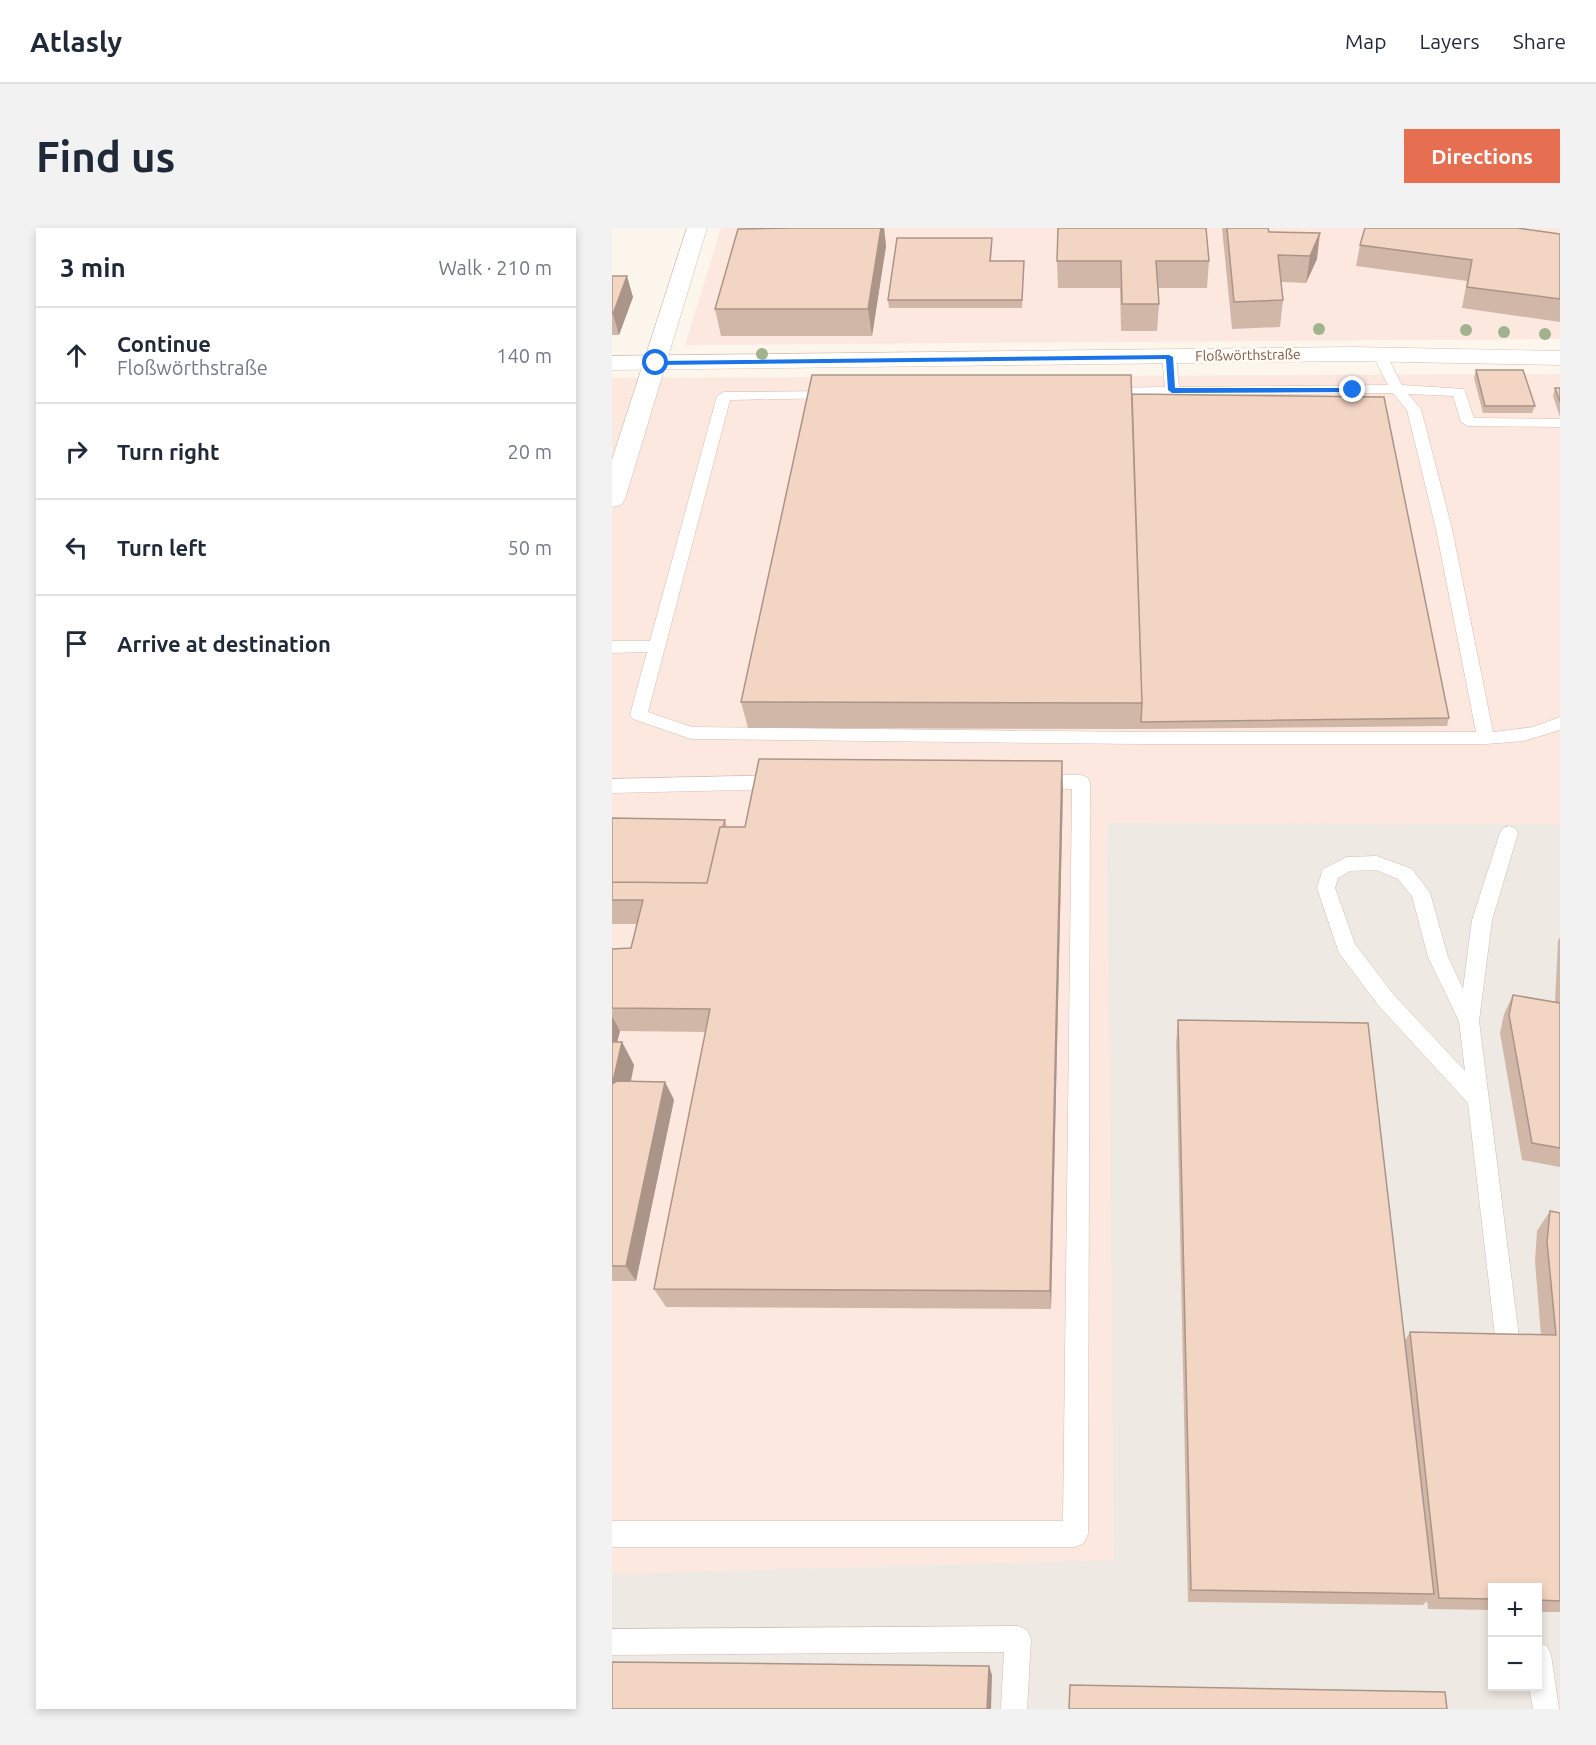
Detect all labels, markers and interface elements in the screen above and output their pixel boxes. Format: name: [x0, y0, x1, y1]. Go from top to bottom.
text: Atlasly: [30, 26, 122, 57]
text: Map: [1345, 29, 1386, 53]
text: Layers: [1419, 29, 1480, 53]
text: Share: [1513, 29, 1566, 53]
button: Directions: [1404, 129, 1560, 183]
text: Find us: [36, 133, 175, 180]
text: 3 min: [60, 253, 126, 282]
text: Walk · 210 m: [439, 256, 552, 279]
text: Continue: [117, 331, 211, 356]
icon: ahead: [60, 339, 93, 372]
text: 140 m: [496, 344, 552, 367]
street label: Floßwörthstraße: [1195, 346, 1301, 364]
route start: [642, 349, 668, 375]
text: Floßwörthstraße: [117, 356, 268, 379]
route end: [1339, 376, 1365, 402]
icon: right: [60, 435, 93, 468]
text: Turn right: [117, 439, 219, 464]
text: 20 m: [508, 440, 552, 463]
icon: left: [60, 531, 93, 564]
text: Turn left: [117, 535, 207, 560]
text: 50 m: [508, 536, 552, 559]
icon: arrive: [60, 627, 93, 660]
text: Arrive at destination: [117, 631, 331, 656]
map controls: [1488, 1583, 1542, 1691]
button: +: [1488, 1583, 1542, 1637]
button: −: [1488, 1637, 1542, 1691]

